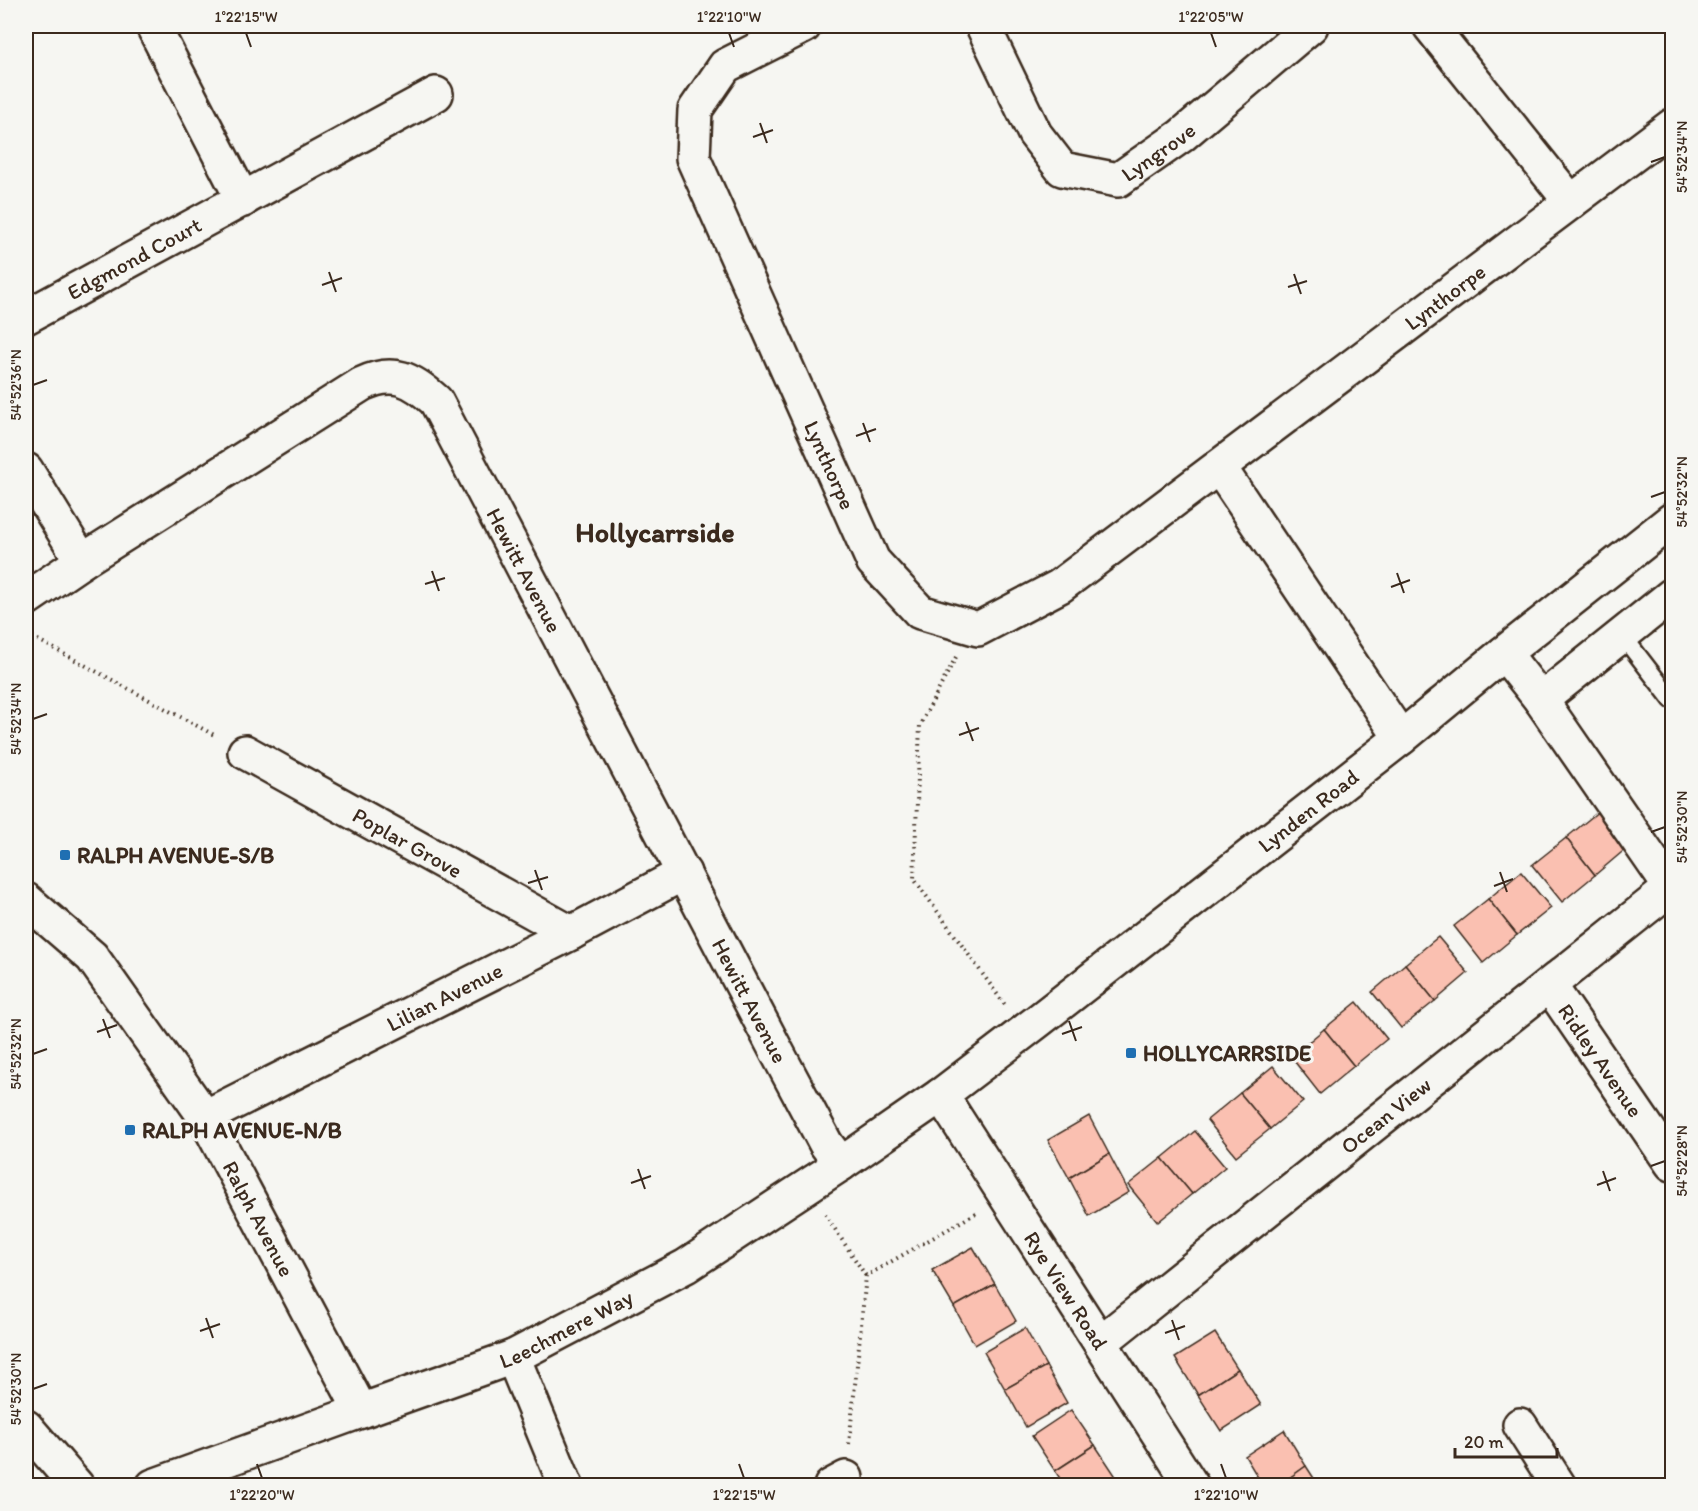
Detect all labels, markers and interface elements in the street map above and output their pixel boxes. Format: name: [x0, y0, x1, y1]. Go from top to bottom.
text: 1°22'15"W: [214, 8, 278, 26]
text: 1°22'10"W: [697, 8, 761, 26]
text: 1°22'05"W: [1178, 8, 1244, 26]
street label: Lyngrove: [1116, 116, 1201, 187]
text: 54°52'34"N: [1673, 121, 1691, 193]
street label: Edgmond Court: [62, 211, 206, 306]
street label: Lynthorpe: [1399, 258, 1491, 336]
text: 54°52'36"N: [7, 349, 25, 421]
street label: Lynthorpe: [798, 416, 862, 514]
text: 54°52'32"N: [1673, 456, 1691, 528]
street label: Hewitt Avenue: [481, 503, 568, 637]
district label: Hollycarrside: [575, 515, 735, 549]
text: 54°52'34"N: [7, 683, 25, 755]
street label: Lynden Road: [1252, 763, 1364, 858]
text: 54°52'30"N: [1673, 791, 1691, 863]
street label: Poplar Grove: [348, 801, 467, 884]
place label: RALPH AVENUE-S/B: [77, 842, 274, 869]
marker: RALPH AVENUE-S/B: [58, 848, 72, 862]
street label: Hewitt Avenue: [706, 934, 794, 1068]
street label: Lilian Avenue: [382, 956, 507, 1037]
street label: Ridley Avenue: [1552, 998, 1649, 1122]
text: 54°52'32"N: [7, 1018, 25, 1090]
place label: HOLLYCARRSIDE: [1143, 1040, 1311, 1067]
marker: HOLLYCARRSIDE: [1124, 1046, 1138, 1060]
street label: Ocean View: [1335, 1071, 1436, 1159]
place label: RALPH AVENUE-N/B: [142, 1117, 342, 1144]
marker: RALPH AVENUE-N/B: [123, 1123, 137, 1137]
text: 54°52'28"N: [1673, 1125, 1691, 1197]
street label: Ralph Avenue: [217, 1156, 301, 1281]
street label: Rye View Road: [1018, 1226, 1114, 1355]
street label: Leechmere Way: [496, 1283, 638, 1374]
text: 54°52'30"N: [7, 1353, 25, 1425]
scale bar: [1455, 1421, 1557, 1459]
text: 20 m: [1464, 1431, 1504, 1453]
text: 1°22'20"W: [229, 1486, 295, 1504]
text: 1°22'15"W: [712, 1486, 776, 1504]
text: 1°22'10"W: [1194, 1486, 1258, 1504]

